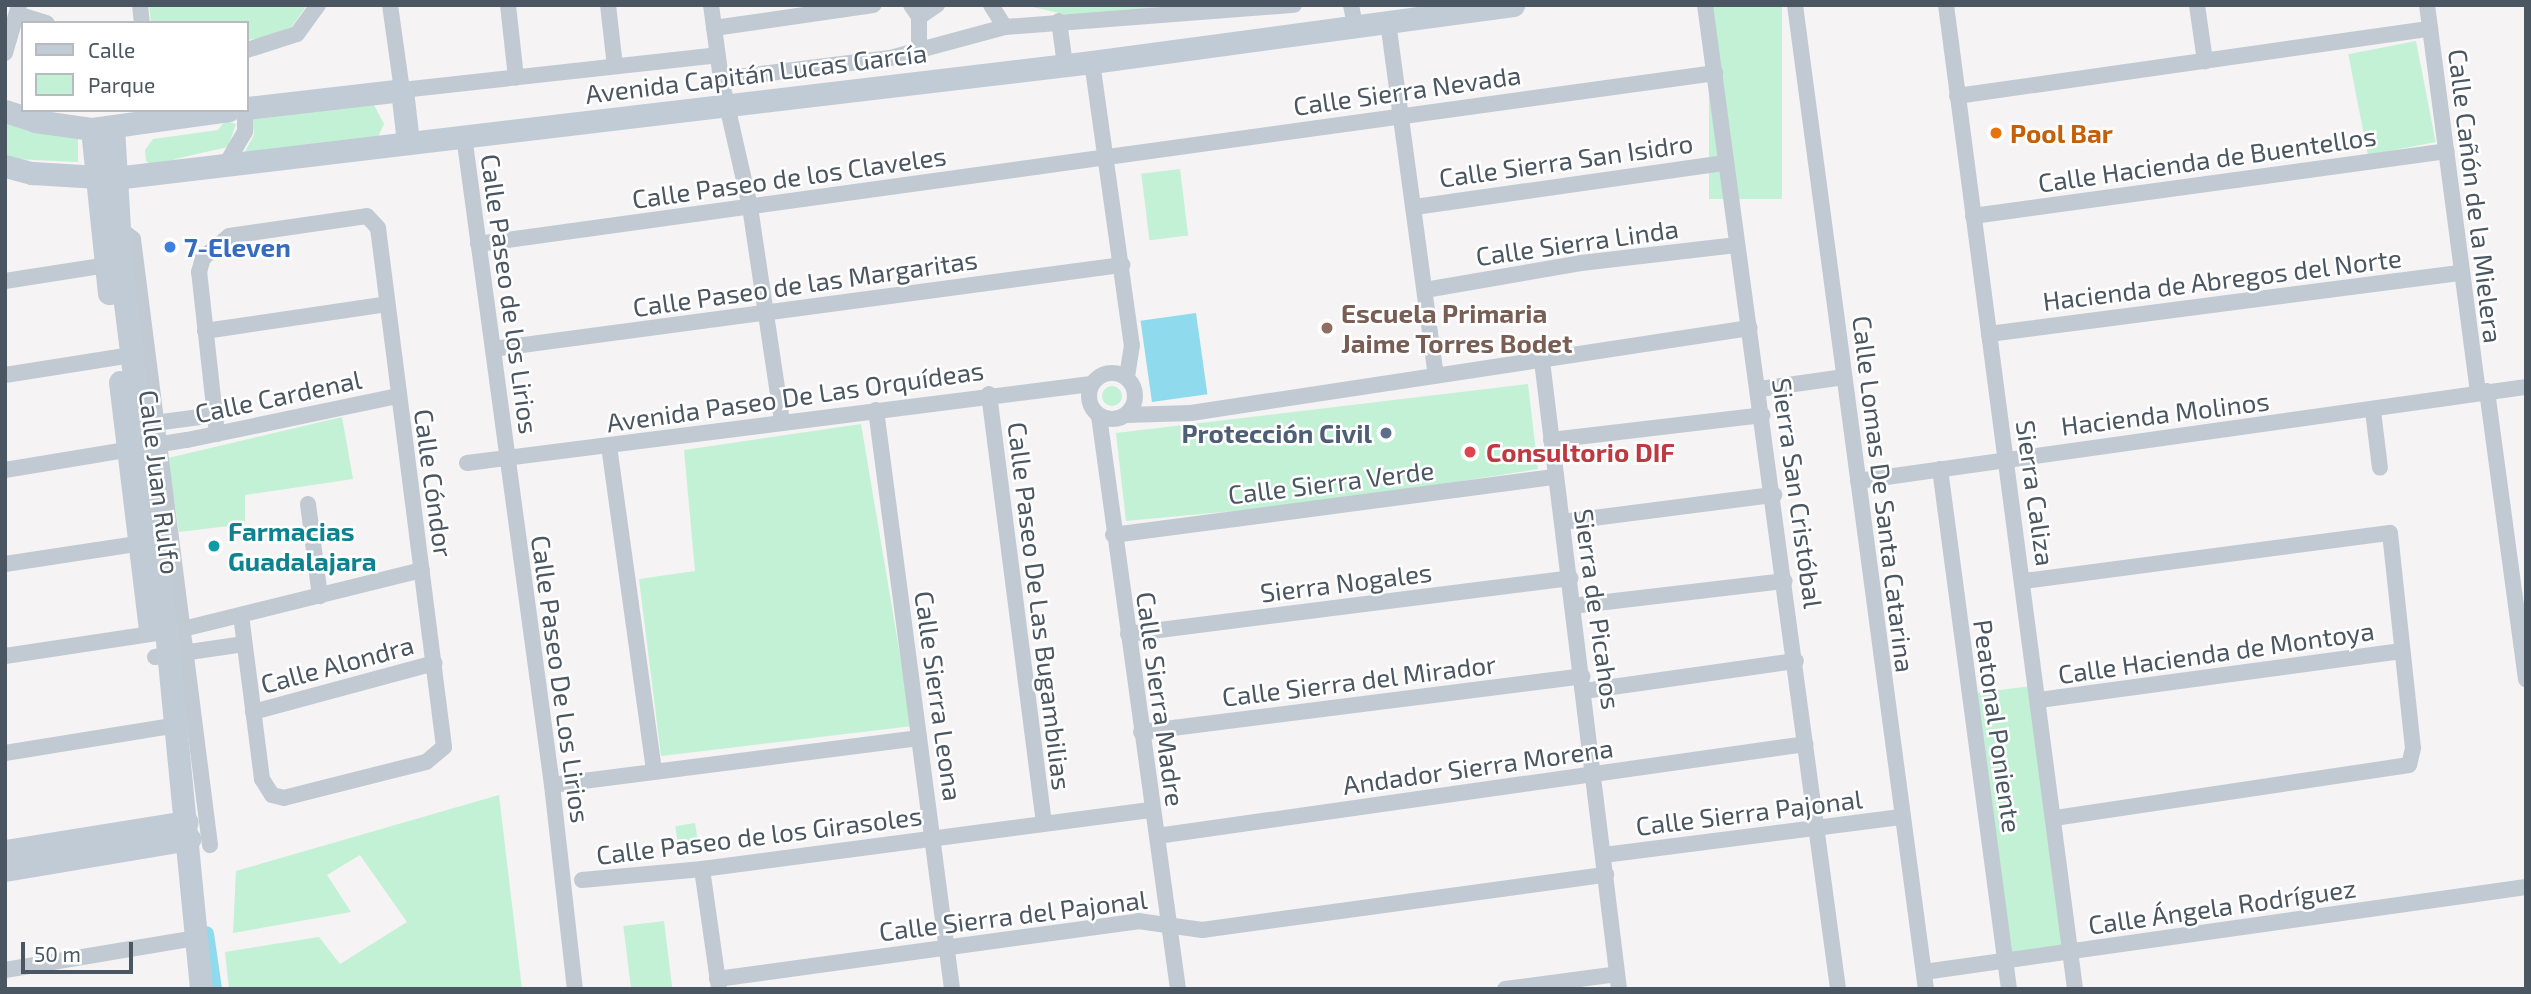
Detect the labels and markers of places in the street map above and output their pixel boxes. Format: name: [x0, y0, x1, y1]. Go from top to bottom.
place label: Pool Bar: [2010, 117, 2113, 149]
marker: Pool Bar: [1988, 125, 2004, 141]
place label: 7-Eleven: [184, 231, 291, 263]
marker: 7-Eleven: [162, 239, 178, 255]
place label: Escuela Primaria Jaime Torres Bodet: [1341, 297, 1573, 358]
marker: Escuela Primaria Jaime Torres Bodet: [1319, 320, 1335, 336]
place label: Protección Civil: [1182, 417, 1372, 449]
marker: Protección Civil: [1378, 425, 1394, 441]
place label: Consultorio DIF: [1486, 436, 1675, 468]
marker: Consultorio DIF: [1460, 442, 1480, 462]
place label: Farmacias Guadalajara: [228, 515, 377, 576]
marker: Farmacias Guadalajara: [206, 538, 222, 554]

